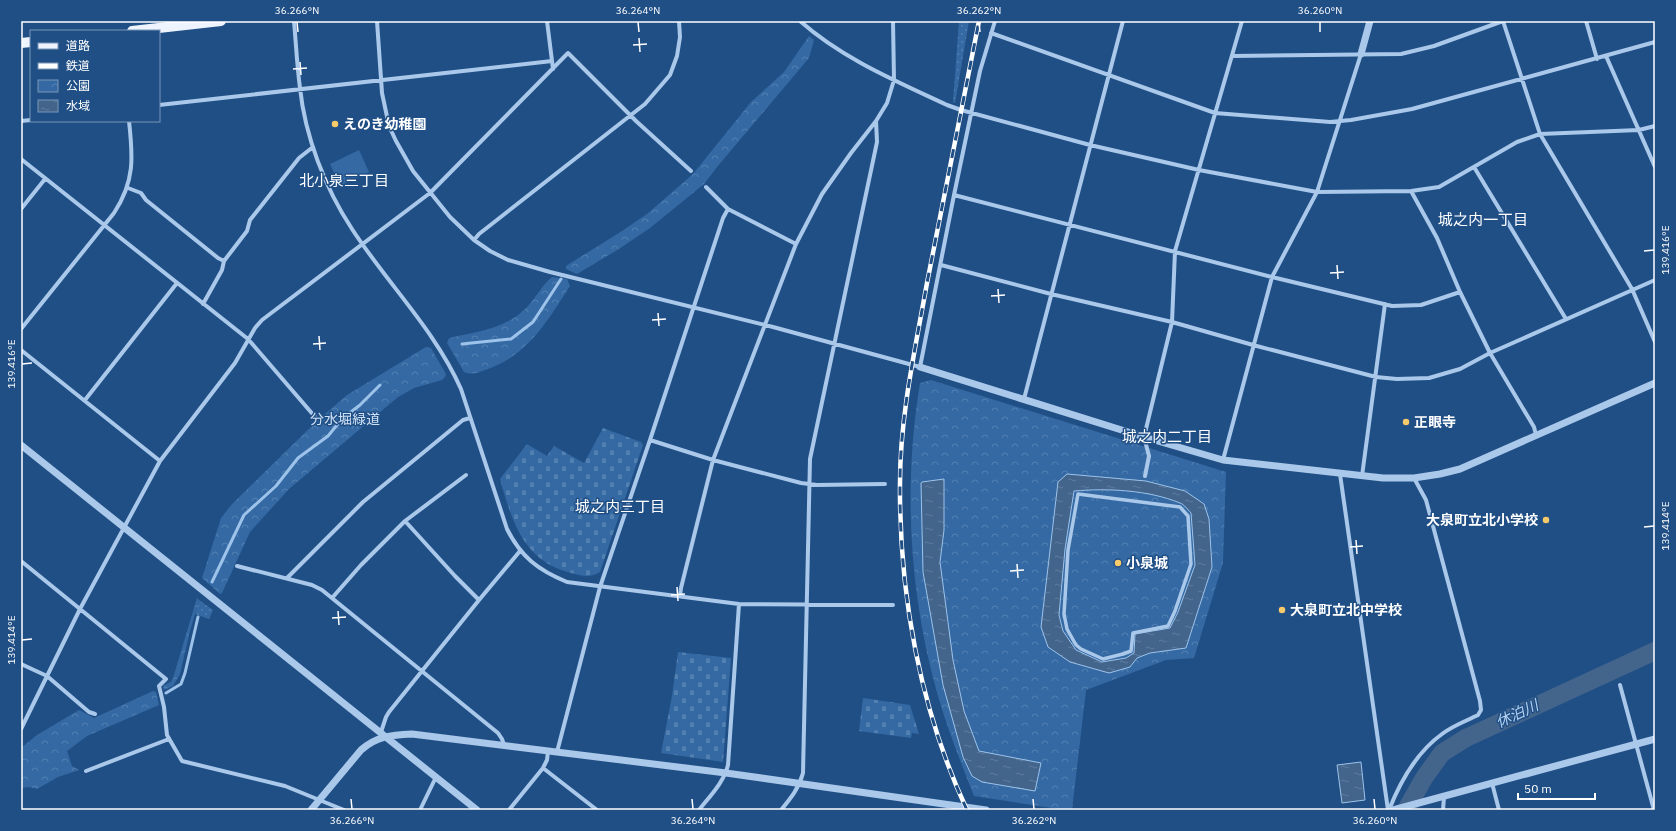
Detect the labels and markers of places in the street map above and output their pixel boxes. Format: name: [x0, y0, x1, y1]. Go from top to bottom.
place label: えのき幼稚園: [343, 115, 427, 133]
marker: えのき幼稚園: [330, 119, 340, 129]
place label: 正眼寺: [1414, 413, 1456, 431]
marker: 正眼寺: [1401, 417, 1411, 427]
place label: 大泉町立北小学校: [1426, 511, 1538, 529]
marker: 大泉町立北小学校: [1541, 515, 1551, 525]
place label: 小泉城: [1126, 554, 1168, 572]
marker: 小泉城: [1113, 558, 1123, 568]
place label: 大泉町立北中学校: [1290, 601, 1402, 619]
marker: 大泉町立北中学校: [1277, 605, 1287, 615]

